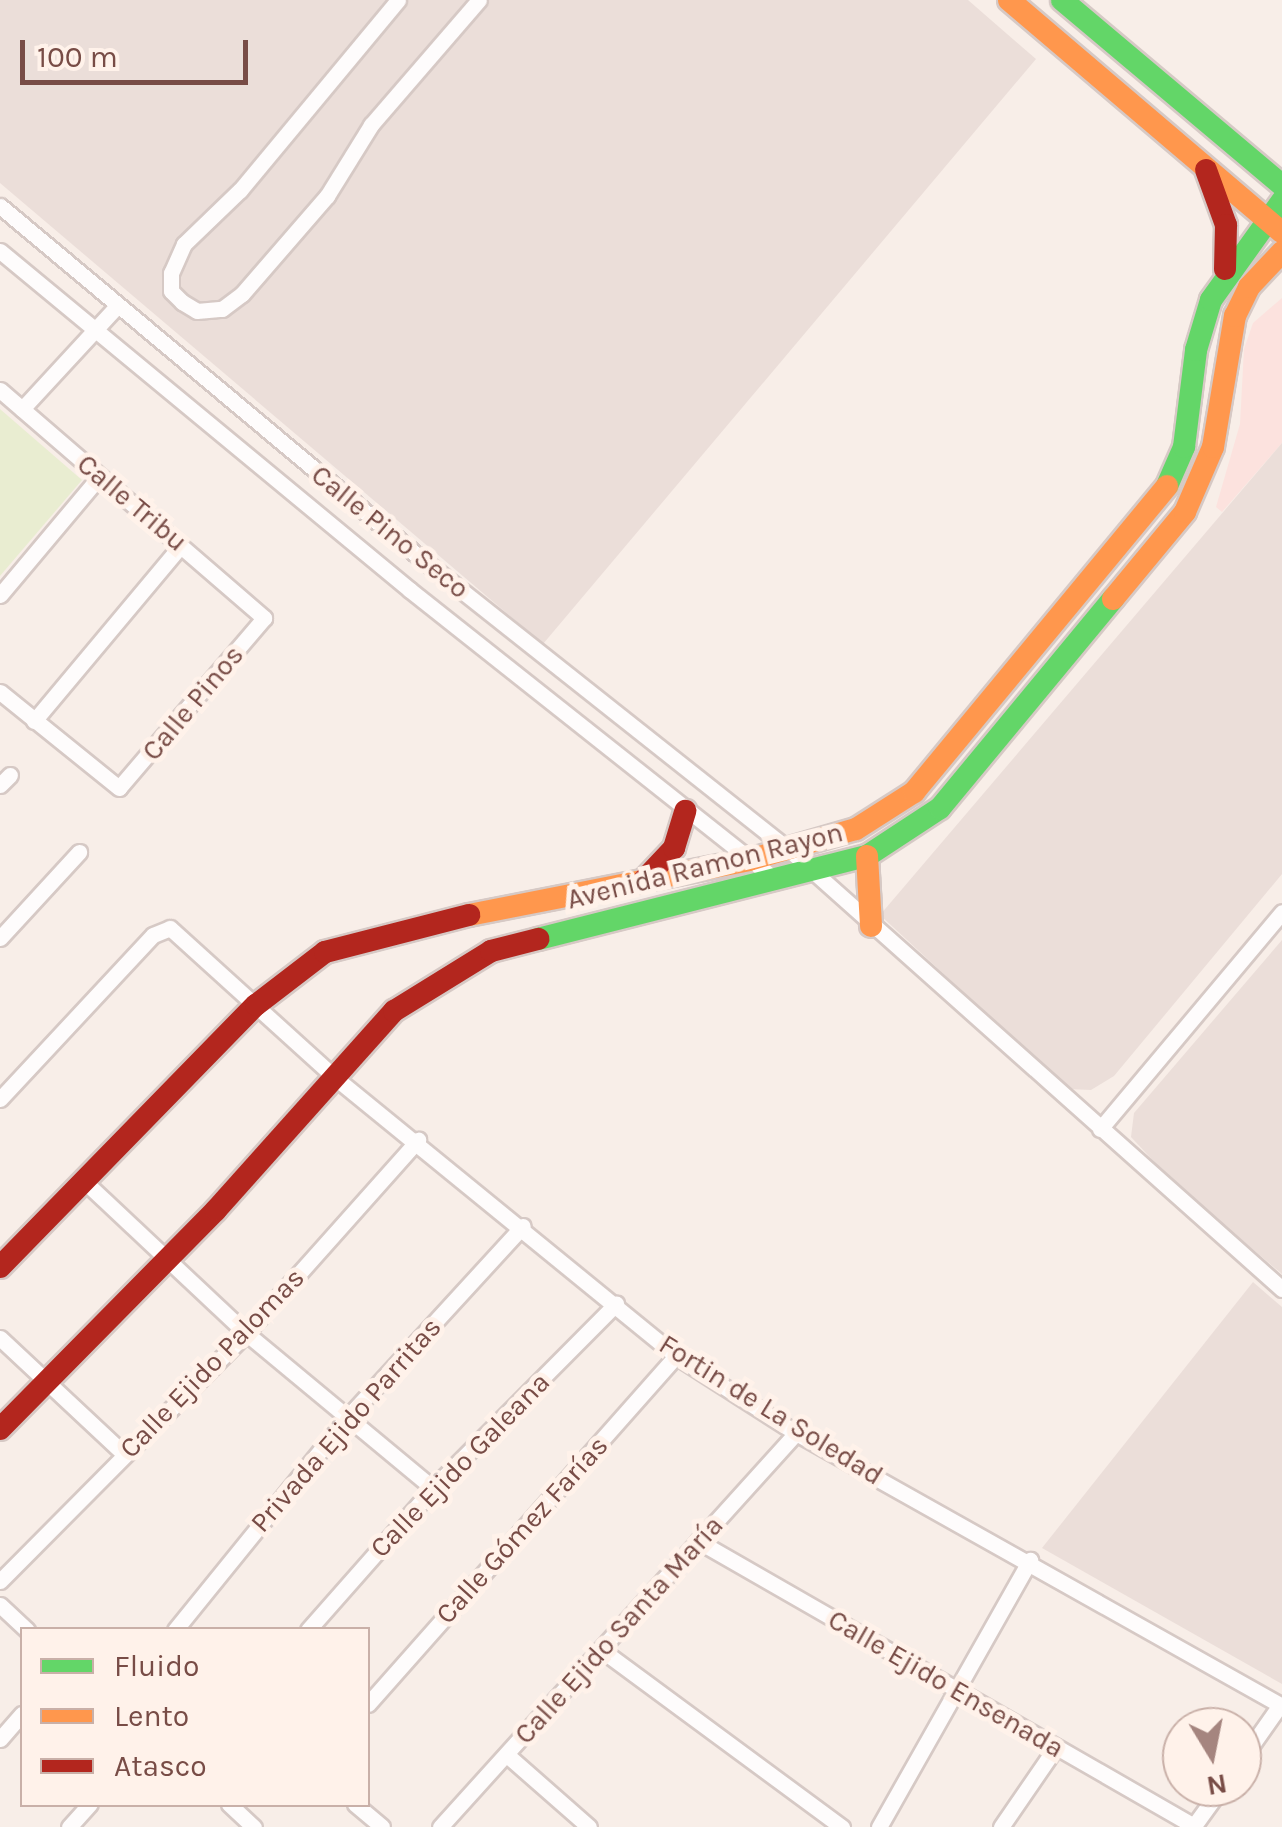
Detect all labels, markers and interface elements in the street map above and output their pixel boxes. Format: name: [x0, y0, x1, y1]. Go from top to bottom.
scale bar: [25, 20, 252, 82]
text: 100 m: [37, 39, 118, 75]
street label: Calle Tribu: [70, 447, 194, 559]
street label: Calle Pino Seco: [304, 458, 476, 606]
street label: Calle Pinos: [135, 639, 251, 767]
street label: Avenida Ramon Rayon: [564, 815, 846, 917]
street label: Calle Ejido Palomas: [113, 1261, 311, 1465]
street label: Privada Ejido Parritas: [244, 1311, 448, 1539]
street label: Fortin de La Soledad: [653, 1328, 889, 1492]
street label: Calle Ejido Galeana: [363, 1366, 557, 1564]
street label: Calle Gómez Farías: [429, 1429, 615, 1631]
street label: Calle Ejido Santa María: [508, 1509, 730, 1751]
street label: Calle Ejido Ensenada: [822, 1603, 1070, 1765]
legend: [20, 1627, 370, 1807]
text: Fluido: [114, 1648, 199, 1684]
text: Lento: [114, 1698, 189, 1734]
north arrow: [1162, 1707, 1262, 1807]
text: Atasco: [114, 1748, 207, 1784]
text: N: [1204, 1767, 1230, 1803]

